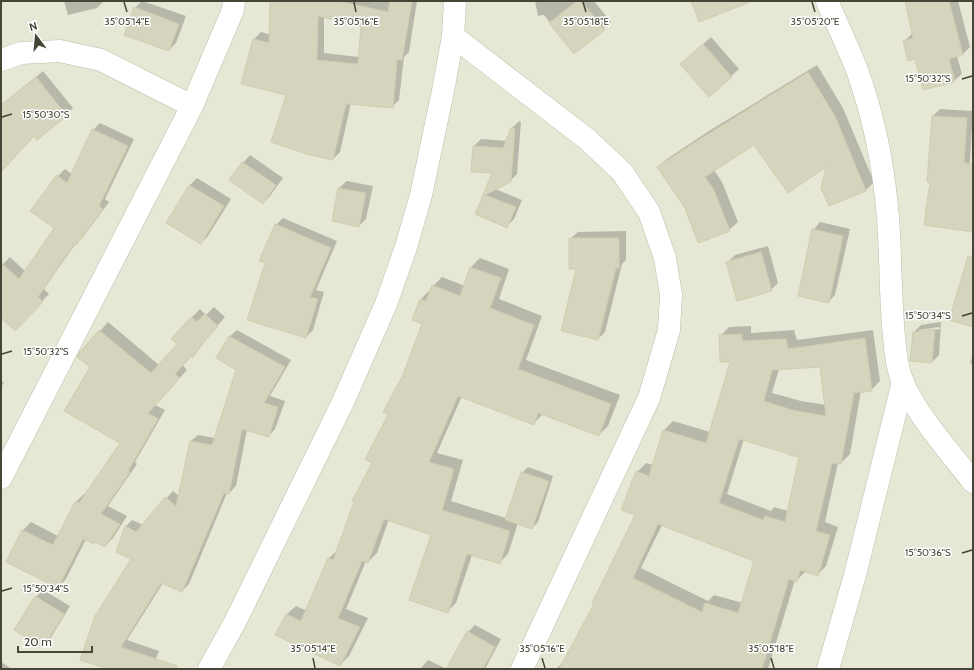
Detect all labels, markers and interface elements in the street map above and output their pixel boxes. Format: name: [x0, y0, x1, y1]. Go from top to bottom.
text: 35°05'14"E: [104, 15, 150, 28]
text: 35°05'16"E: [333, 15, 379, 28]
text: 35°05'18"E: [563, 15, 609, 28]
text: 35°05'20"E: [791, 15, 840, 28]
north arrow: [16, 16, 56, 56]
text: N: [28, 19, 39, 34]
text: 15°50'32"S: [905, 72, 951, 85]
text: 15°50'30"S: [22, 108, 70, 121]
text: 15°50'34"S: [905, 309, 951, 322]
text: 15°50'32"S: [23, 345, 69, 358]
text: 15°50'36"S: [905, 546, 951, 559]
text: 15°50'34"S: [23, 582, 69, 595]
scale bar: [18, 628, 92, 654]
text: 20 m: [24, 634, 52, 649]
text: 35°05'14"E: [290, 642, 336, 655]
text: 35°05'16"E: [519, 642, 565, 655]
text: 35°05'18"E: [748, 642, 794, 655]

